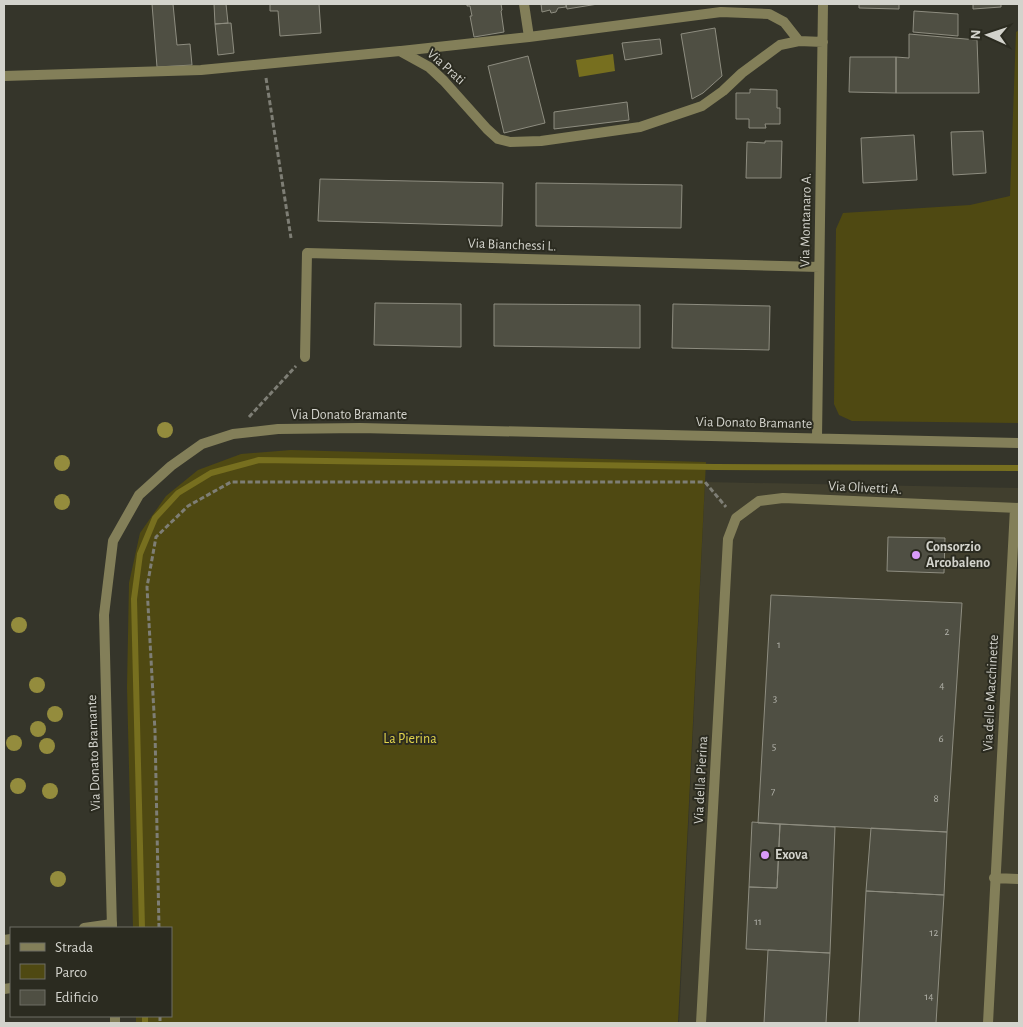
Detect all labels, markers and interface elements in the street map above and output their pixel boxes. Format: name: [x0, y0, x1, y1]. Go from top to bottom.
north arrow: [963, 10, 1013, 60]
text: N: [969, 29, 983, 40]
street label: Via Prati: [424, 46, 468, 88]
street label: Via Montanaro A.: [798, 173, 814, 267]
street label: Via Bianchessi L.: [467, 236, 557, 254]
street label: Via Donato Bramante: [291, 408, 407, 422]
street label: Via Donato Bramante: [696, 415, 812, 431]
street label: Via Olivetti A.: [828, 479, 902, 497]
place label: Consorzio Arcobaleno: [926, 540, 990, 570]
marker: Consorzio Arcobaleno: [910, 549, 922, 561]
house number: 2: [944, 626, 950, 637]
street label: Via delle Macchinette: [981, 634, 1001, 752]
house number: 1: [777, 639, 781, 650]
house number: 4: [939, 680, 945, 691]
house number: 3: [773, 693, 778, 704]
street label: Via Donato Bramante: [85, 695, 103, 811]
park label: La Pierina: [383, 732, 437, 746]
house number: 6: [938, 733, 944, 744]
street label: Via della Pierina: [692, 735, 710, 824]
house number: 5: [772, 741, 777, 752]
house number: 7: [771, 786, 776, 797]
house number: 8: [933, 793, 939, 804]
place label: Exova: [775, 848, 808, 862]
marker: Exova: [759, 849, 771, 861]
house number: 11: [754, 916, 762, 927]
legend: [10, 927, 172, 1017]
house number: 12: [930, 927, 938, 938]
text: Strada: [55, 940, 93, 955]
text: Parco: [55, 965, 87, 980]
text: Edificio: [55, 990, 98, 1005]
house number: 14: [924, 991, 934, 1002]

